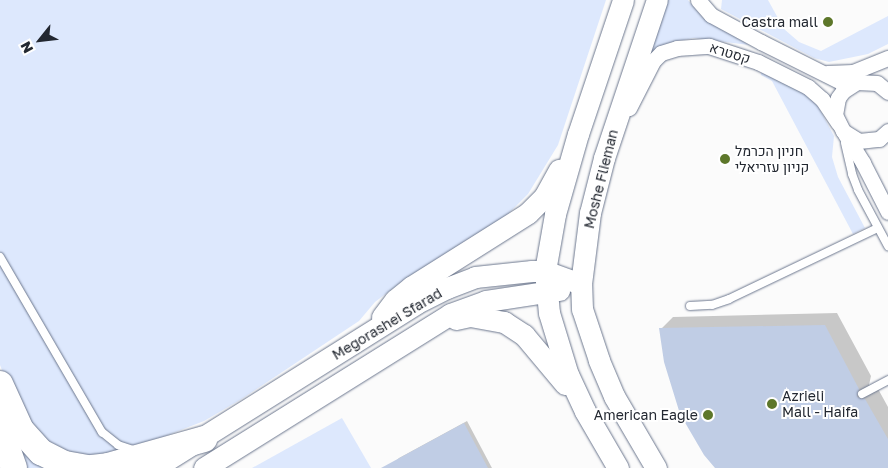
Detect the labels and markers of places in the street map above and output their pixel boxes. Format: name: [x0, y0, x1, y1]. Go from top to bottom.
place label: Castra mall: [742, 14, 818, 30]
marker: Castra mall: [822, 16, 834, 28]
place label: חניון הכרמל קניון עזריאלי: [735, 143, 809, 176]
marker: חניון הכרמל קניון עזריאלי: [719, 153, 731, 165]
place label: Azrieli Mall - Haifa: [782, 388, 858, 421]
marker: Azrieli Mall - Haifa: [766, 398, 778, 410]
place label: American Eagle: [594, 407, 698, 423]
marker: American Eagle: [702, 409, 714, 421]

